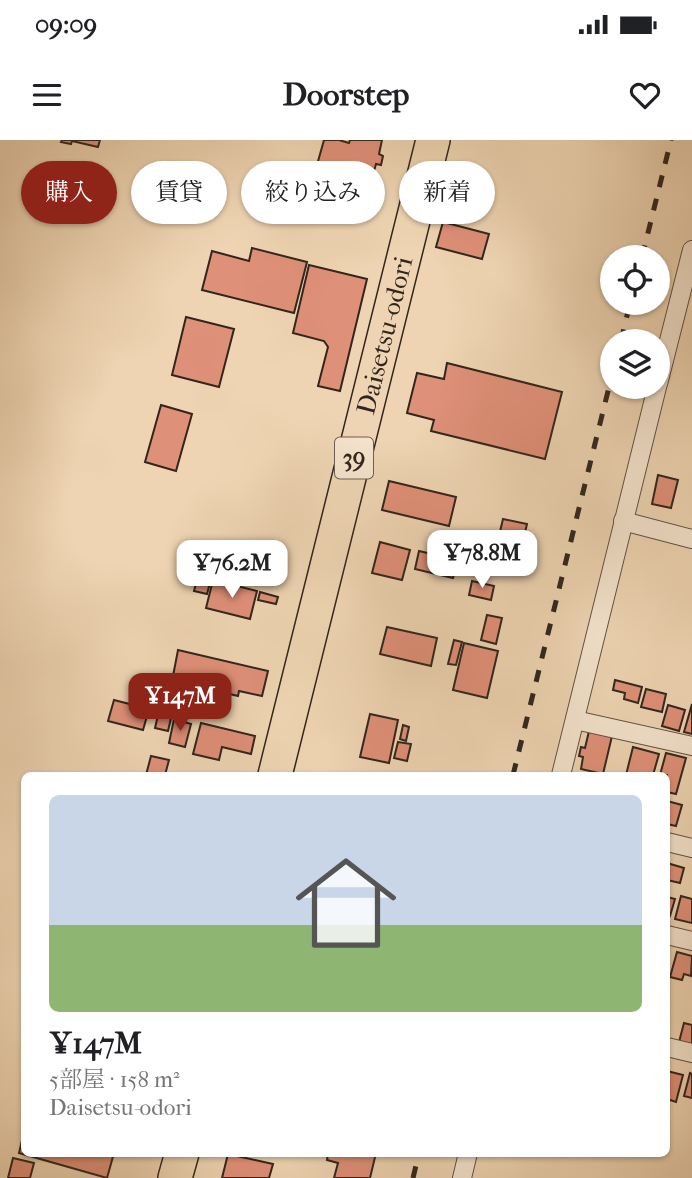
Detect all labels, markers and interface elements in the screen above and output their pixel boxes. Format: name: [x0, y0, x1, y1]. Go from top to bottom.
text: 09:09: [35, 9, 97, 40]
icon: menu: [28, 76, 66, 114]
text: Doorstep: [283, 76, 409, 113]
icon: heart: [626, 76, 664, 114]
chip: 購入: [21, 161, 117, 224]
chip: 賃貸: [131, 161, 227, 224]
chip: 絞り込み: [241, 161, 385, 224]
chip: 新着: [399, 161, 495, 224]
map controls: [600, 245, 670, 399]
button: locate: [600, 245, 670, 315]
street label: Daisetsu-odori: [350, 253, 419, 418]
button: layers: [600, 329, 670, 399]
road number: 39: [335, 438, 373, 478]
pin: ¥78.8M: [425, 531, 539, 590]
text: ¥78.8M: [443, 539, 521, 566]
pin: ¥76.2M: [175, 540, 289, 600]
text: ¥76.2M: [193, 549, 271, 576]
pin: ¥147M: [131, 674, 229, 733]
text: ¥147M: [144, 682, 216, 709]
icon: home: [283, 840, 409, 966]
text: ¥147M: [49, 1026, 142, 1061]
text: 5部屋 · 158 m²: [49, 1066, 180, 1093]
text: Daisetsu-odori: [49, 1094, 192, 1121]

